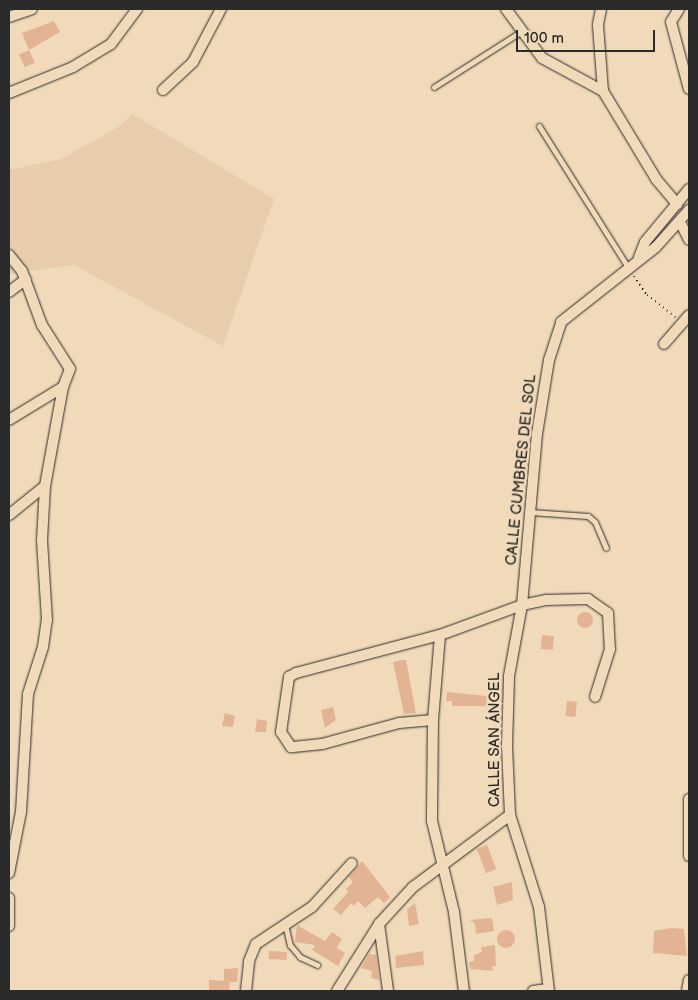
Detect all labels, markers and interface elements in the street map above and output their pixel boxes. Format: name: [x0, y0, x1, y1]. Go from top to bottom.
scale bar: [518, 20, 657, 52]
text: 100 m: [524, 29, 564, 48]
street label: CALLE CUMBRES DEL SOL: [502, 373, 540, 567]
street label: CALLE SAN ÁNGEL: [486, 673, 504, 807]

